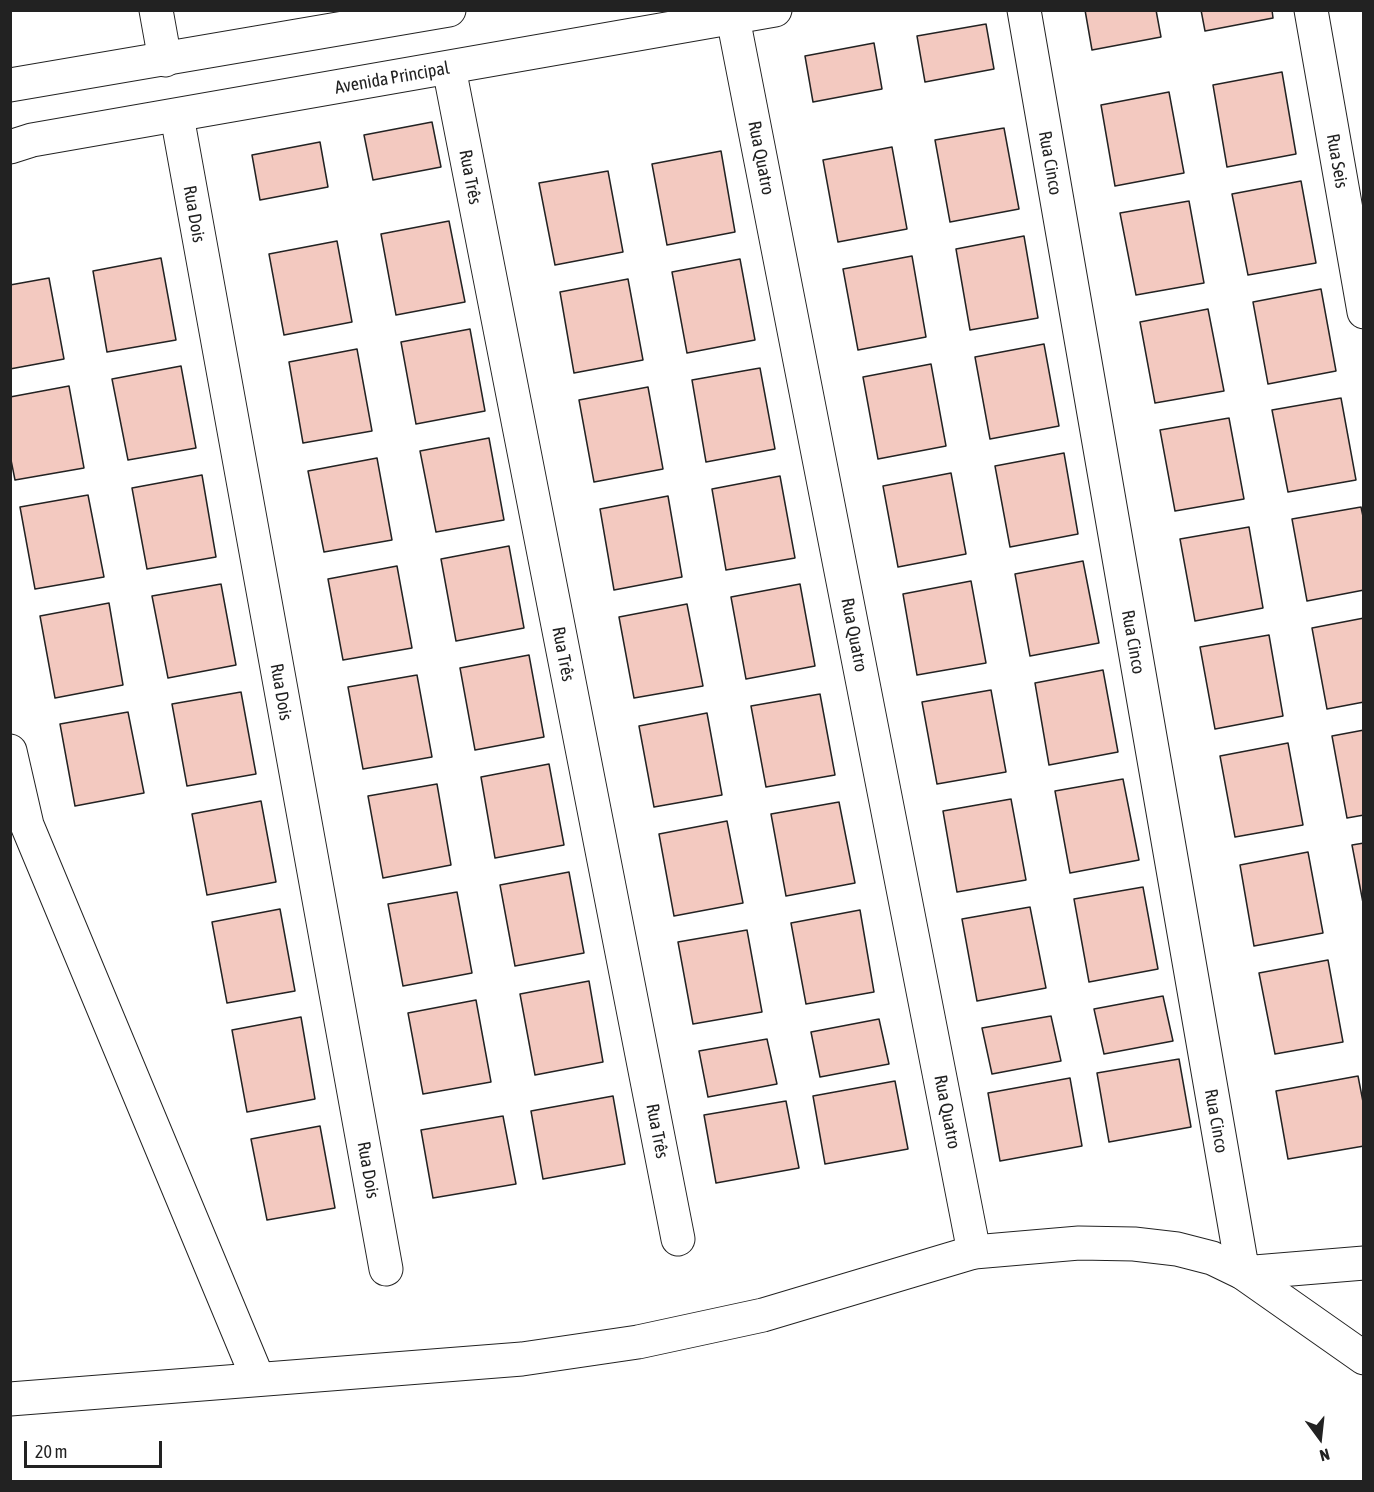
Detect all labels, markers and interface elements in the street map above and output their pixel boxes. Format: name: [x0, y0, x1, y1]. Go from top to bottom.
street label: Avenida Principal: [333, 57, 451, 99]
street label: Rua Quatro: [743, 119, 779, 197]
street label: Rua Cinco: [1034, 129, 1066, 197]
street label: Rua Seis: [1322, 132, 1352, 190]
street label: Rua Três: [454, 148, 486, 206]
street label: Rua Dois: [178, 184, 210, 244]
street label: Rua Quatro: [836, 596, 872, 674]
street label: Rua Cinco: [1117, 608, 1149, 676]
street label: Rua Três: [547, 625, 579, 683]
street label: Rua Dois: [265, 662, 297, 722]
street label: Rua Quatro: [929, 1073, 965, 1151]
street label: Rua Cinco: [1200, 1087, 1232, 1155]
street label: Rua Três: [641, 1102, 673, 1160]
street label: Rua Dois: [352, 1140, 384, 1200]
north arrow: [1290, 1408, 1350, 1468]
scale bar: [27, 1429, 165, 1467]
text: 20 m: [35, 1441, 67, 1462]
text: N: [1318, 1445, 1332, 1465]

